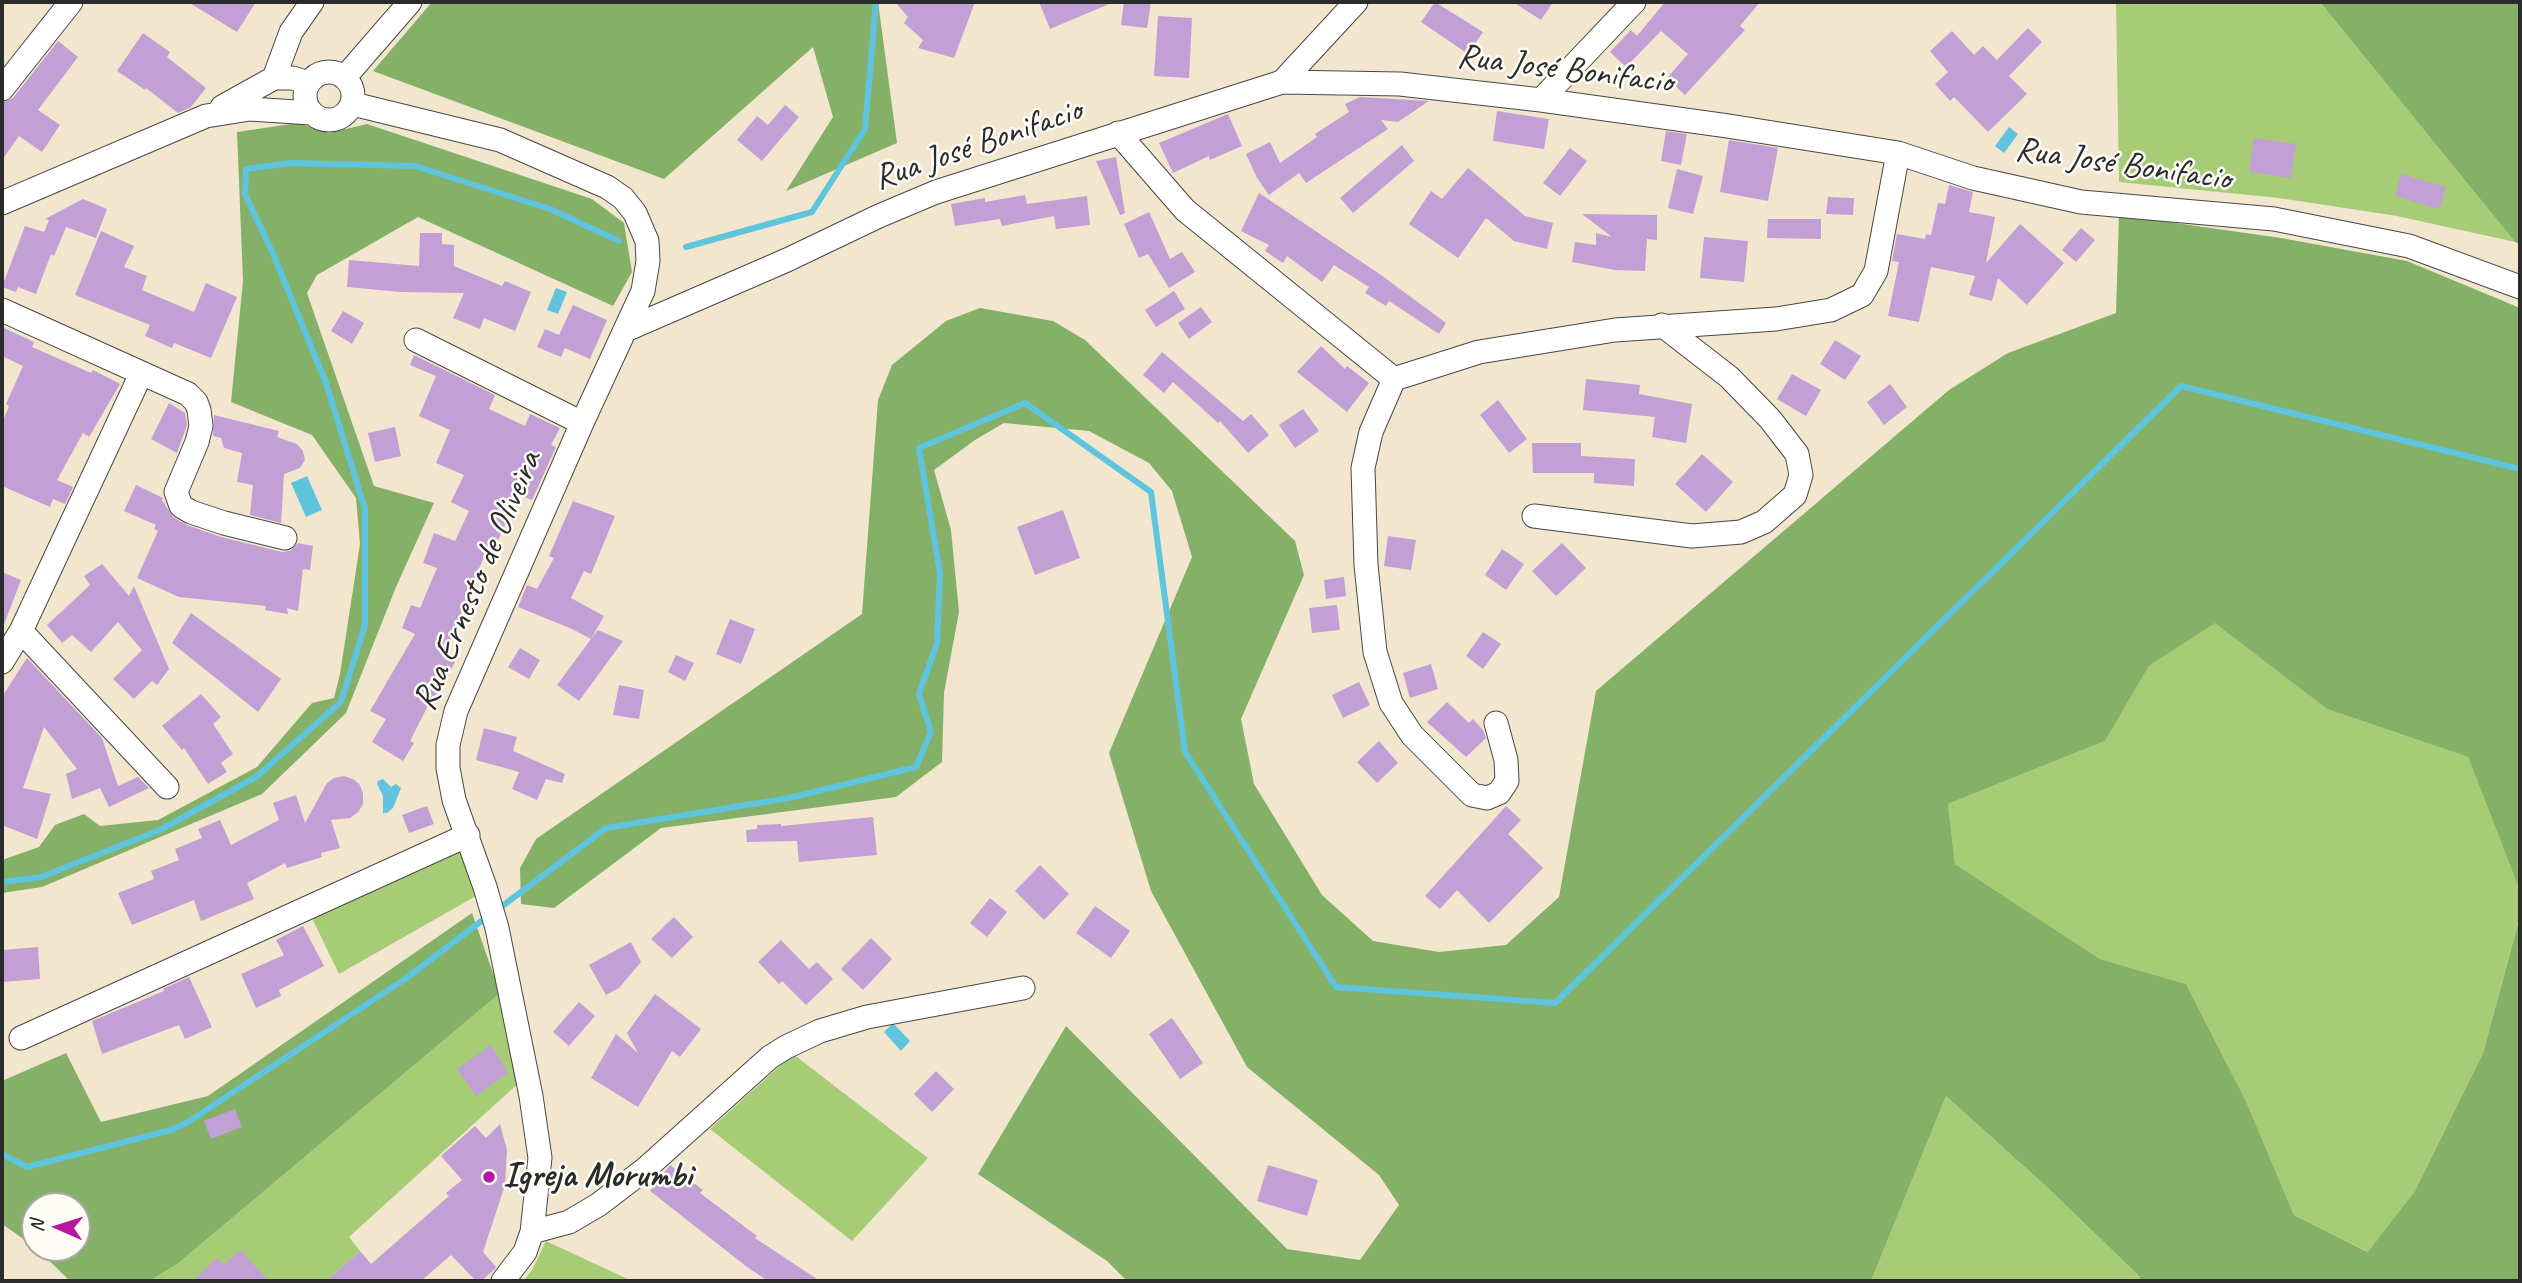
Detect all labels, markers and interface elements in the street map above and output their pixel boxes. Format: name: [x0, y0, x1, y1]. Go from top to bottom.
street label: Rua José Bonifacio: [1455, 36, 1675, 104]
street label: Rua José Bonifacio: [869, 90, 1087, 200]
street label: Rua José Bonifacio: [2013, 129, 2233, 201]
street label: Rua Ernesto de Oliveira: [404, 445, 552, 717]
place label: Igreja Morumbi: [503, 1156, 692, 1198]
marker: Igreja Morumbi: [481, 1169, 497, 1185]
north arrow: [21, 1192, 91, 1262]
text: N: [25, 1220, 49, 1233]

